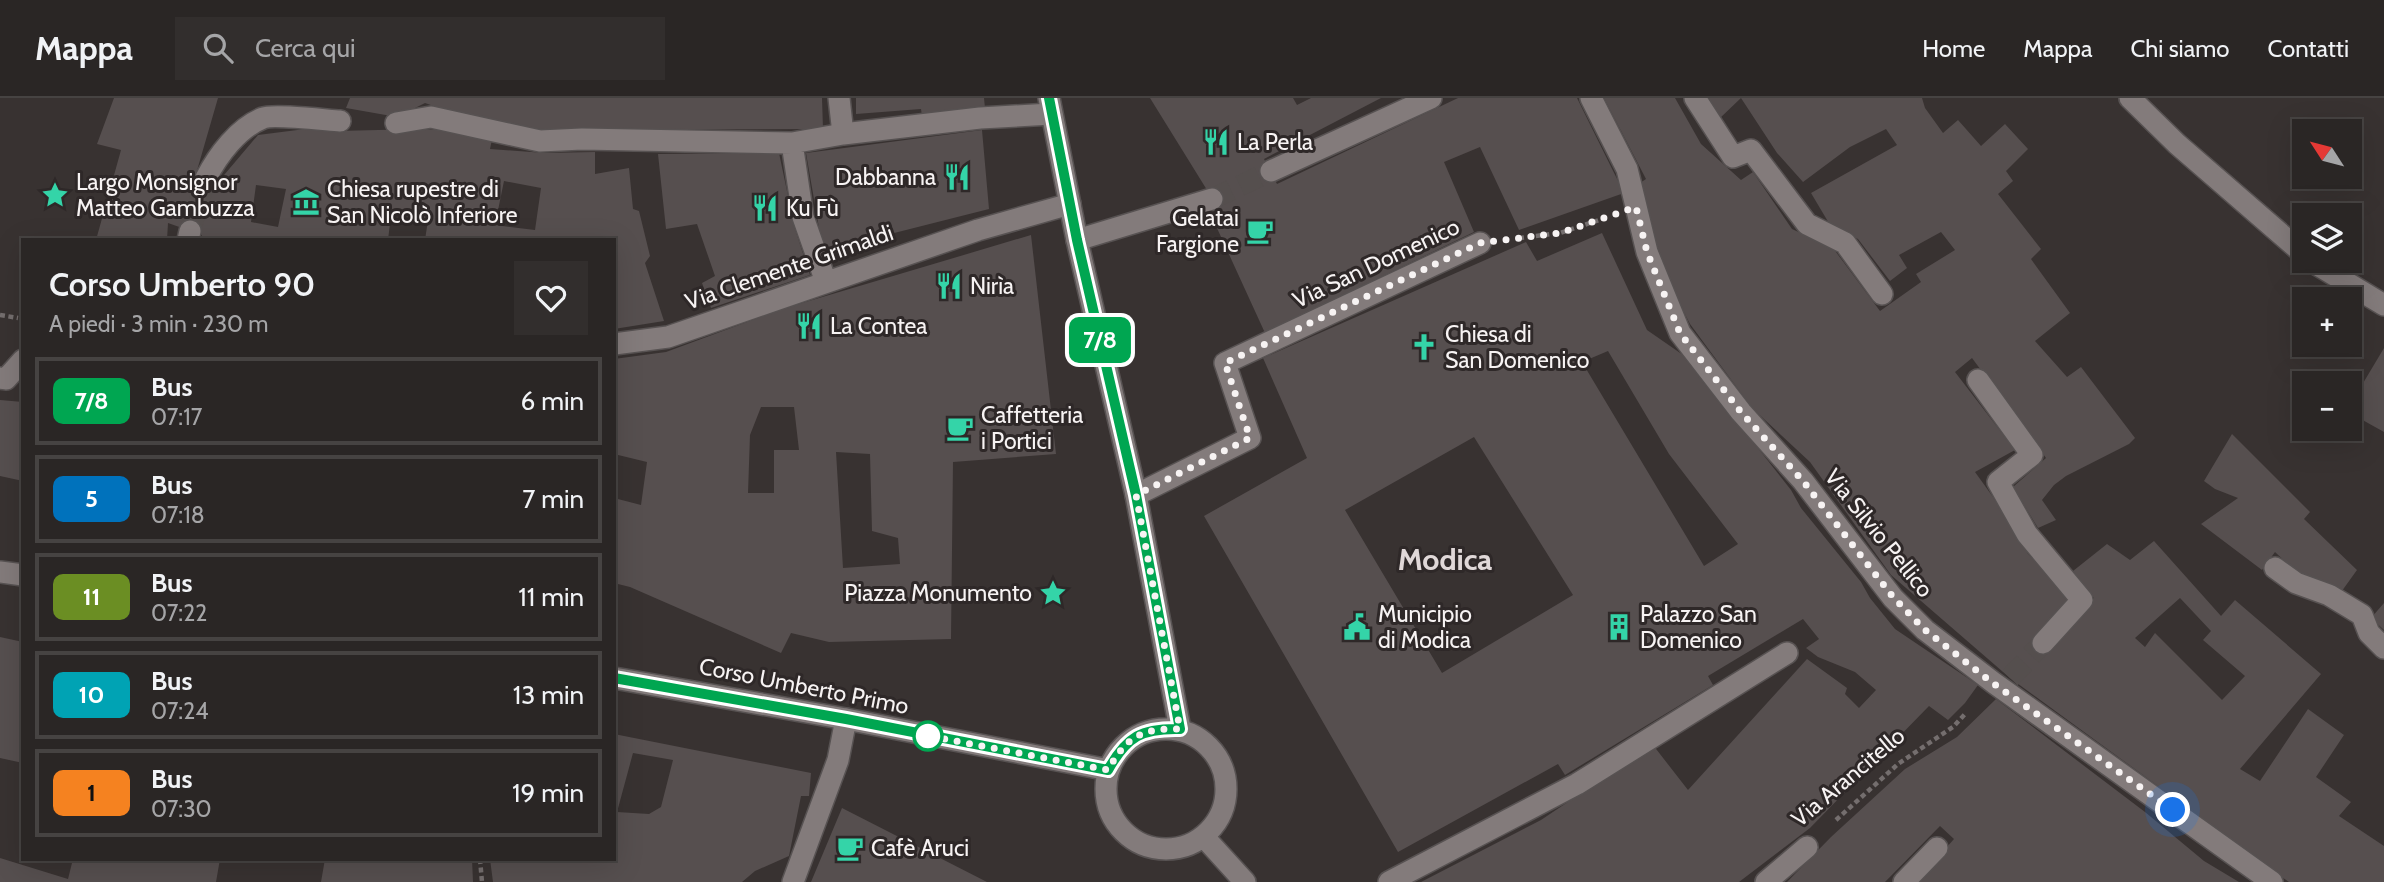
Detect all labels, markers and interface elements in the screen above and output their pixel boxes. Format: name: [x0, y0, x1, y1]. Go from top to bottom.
search box: [175, 17, 665, 80]
text: Mappa: [35, 28, 133, 68]
icon: search: [199, 29, 237, 67]
text: Cerca qui: [255, 32, 356, 64]
text: Home: [1922, 34, 1985, 63]
text: Mappa: [2023, 34, 2092, 63]
text: Chi siamo: [2130, 34, 2229, 63]
text: Contatti: [2267, 34, 2349, 63]
north arrow: [2292, 119, 2362, 189]
map controls: [2292, 119, 2362, 441]
restaurant icon: La Perla: [1201, 127, 1231, 157]
place label: La Perla: [1237, 128, 1313, 156]
restaurant icon: Dabbanna: [942, 162, 972, 192]
place label: Dabbanna: [835, 163, 936, 191]
place label: Largo Monsignor Matteo Gambuzza: [76, 168, 255, 222]
place label: Chiesa rupestre di San Nicolò Inferiore: [327, 175, 518, 229]
place icon: Largo Monsignor Matteo Gambuzza: [40, 180, 70, 210]
museum icon: Chiesa rupestre di San Nicolò Inferiore: [291, 187, 321, 217]
restaurant icon: Ku Fù: [750, 193, 780, 223]
place label: Ku Fù: [786, 194, 839, 222]
button: layers: [2292, 203, 2362, 273]
place label: Gelatai Fargione: [1156, 204, 1239, 258]
street label: Via San Domenico: [1288, 212, 1464, 314]
cafe icon: Gelatai Fargione: [1245, 216, 1275, 246]
street label: Via Clemente Grimaldi: [681, 218, 897, 316]
button: heart: [514, 261, 588, 335]
text: Corso Umberto 90: [49, 264, 315, 304]
restaurant icon: Nirìa: [934, 271, 964, 301]
place label: Nirìa: [970, 272, 1014, 300]
button: +: [2292, 287, 2362, 357]
text: A piedi · 3 min · 230 m: [49, 310, 269, 338]
restaurant icon: La Contea: [794, 311, 824, 341]
place label: La Contea: [830, 312, 927, 340]
line badge: 7/8: [1060, 317, 1140, 363]
place label: Chiesa di San Domenico: [1445, 320, 1589, 374]
text: 7/8: [1083, 325, 1117, 354]
church icon: Chiesa di San Domenico: [1409, 332, 1439, 362]
text: Bus: [151, 371, 192, 403]
button: −: [2292, 371, 2362, 441]
text: 6 min: [521, 385, 584, 417]
text: 7/8: [74, 386, 109, 415]
place label: Caffetteria i Portici: [981, 401, 1083, 455]
text: 07:17: [151, 403, 202, 431]
cafe icon: Caffetteria i Portici: [945, 413, 975, 443]
street label: Via Silvio Pellico: [1819, 463, 1939, 603]
text: Bus: [151, 469, 192, 501]
text: 7 min: [522, 483, 584, 515]
text: 5: [85, 484, 98, 513]
text: 07:18: [151, 501, 205, 529]
district label: Modica: [1398, 541, 1492, 578]
text: Bus: [151, 567, 192, 599]
place icon: Piazza Monumento: [1038, 578, 1068, 608]
place label: Piazza Monumento: [844, 579, 1032, 607]
text: 11 min: [518, 581, 584, 613]
text: 11: [83, 582, 100, 611]
text: 07:22: [151, 599, 207, 627]
place label: Municipio di Modica: [1378, 600, 1472, 654]
place label: Palazzo San Domenico: [1640, 600, 1757, 654]
public building icon: Municipio di Modica: [1342, 612, 1372, 642]
building icon: Palazzo San Domenico: [1604, 612, 1634, 642]
street label: Corso Umberto Primo: [697, 652, 911, 720]
text: Bus: [151, 665, 192, 697]
text: 13 min: [513, 679, 584, 711]
text: 10: [79, 680, 104, 709]
text: 07:24: [151, 697, 209, 725]
unlabelled marker: [913, 721, 943, 751]
street label: Via Arancitello: [1786, 721, 1910, 833]
text: Bus: [151, 763, 192, 795]
text: 19 min: [512, 777, 584, 809]
text: 1: [87, 778, 96, 807]
your location: [2155, 792, 2190, 827]
text: 07:30: [151, 795, 212, 823]
cafe icon: Cafè Aruci: [835, 833, 865, 863]
place label: Cafè Aruci: [871, 834, 969, 862]

